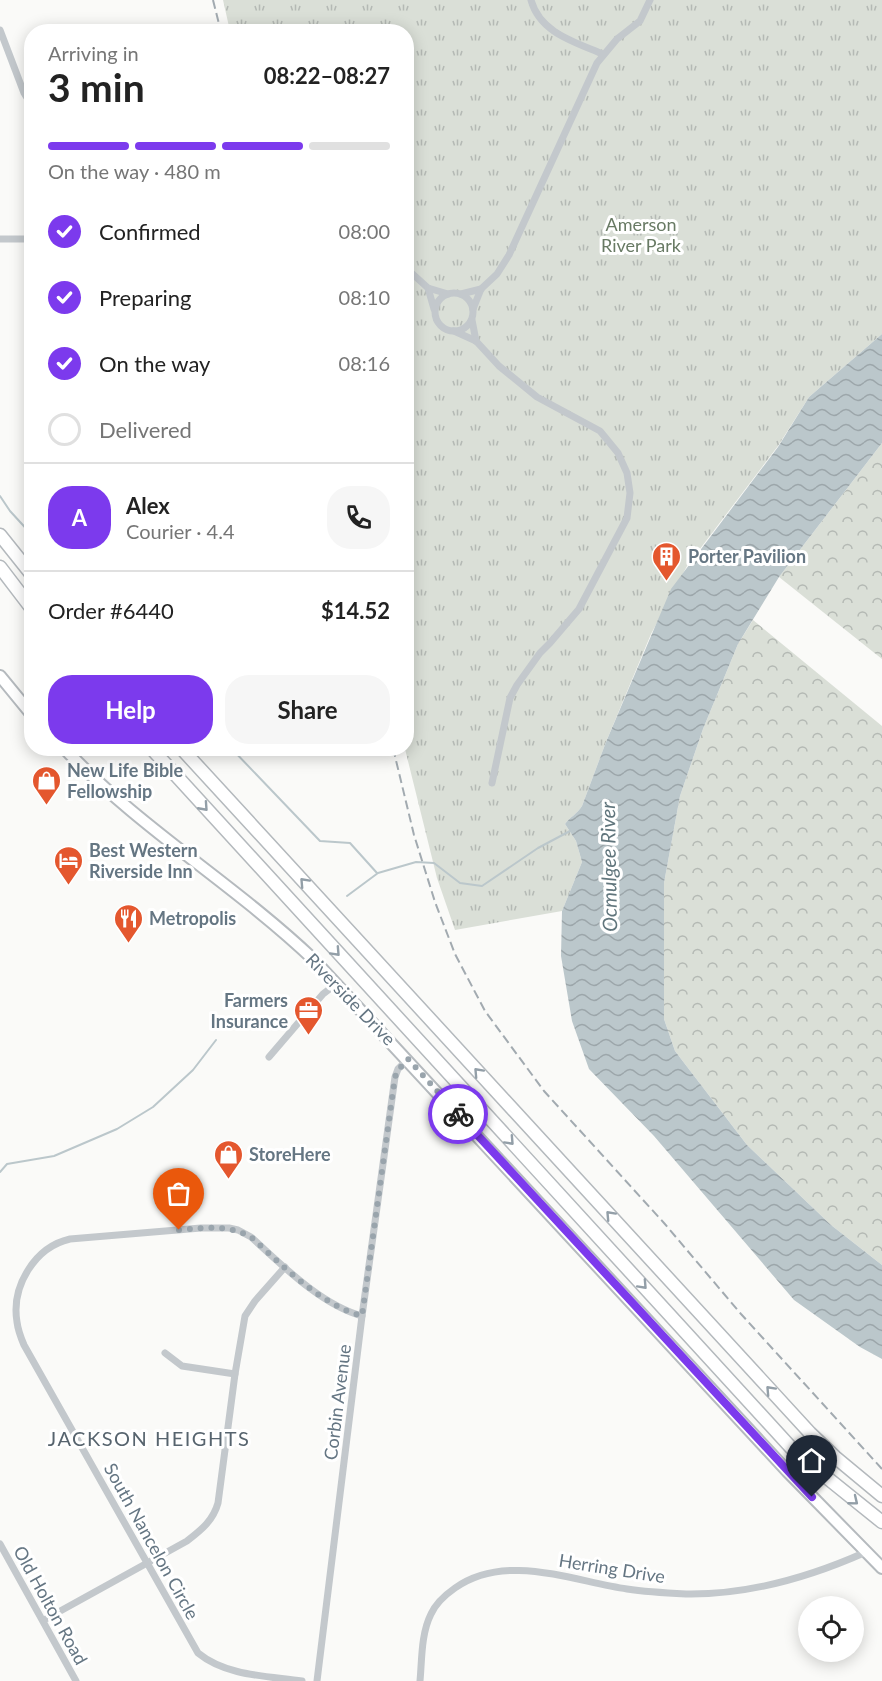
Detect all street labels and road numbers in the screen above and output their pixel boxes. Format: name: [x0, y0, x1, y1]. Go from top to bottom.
street label: Riverside Drive: [302, 948, 400, 1050]
street label: Corbin Avenue: [319, 1343, 355, 1461]
street label: South Nancelon Circle: [100, 1459, 204, 1623]
street label: Old Holton Road: [9, 1542, 93, 1668]
street label: Herring Drive: [557, 1549, 667, 1587]

